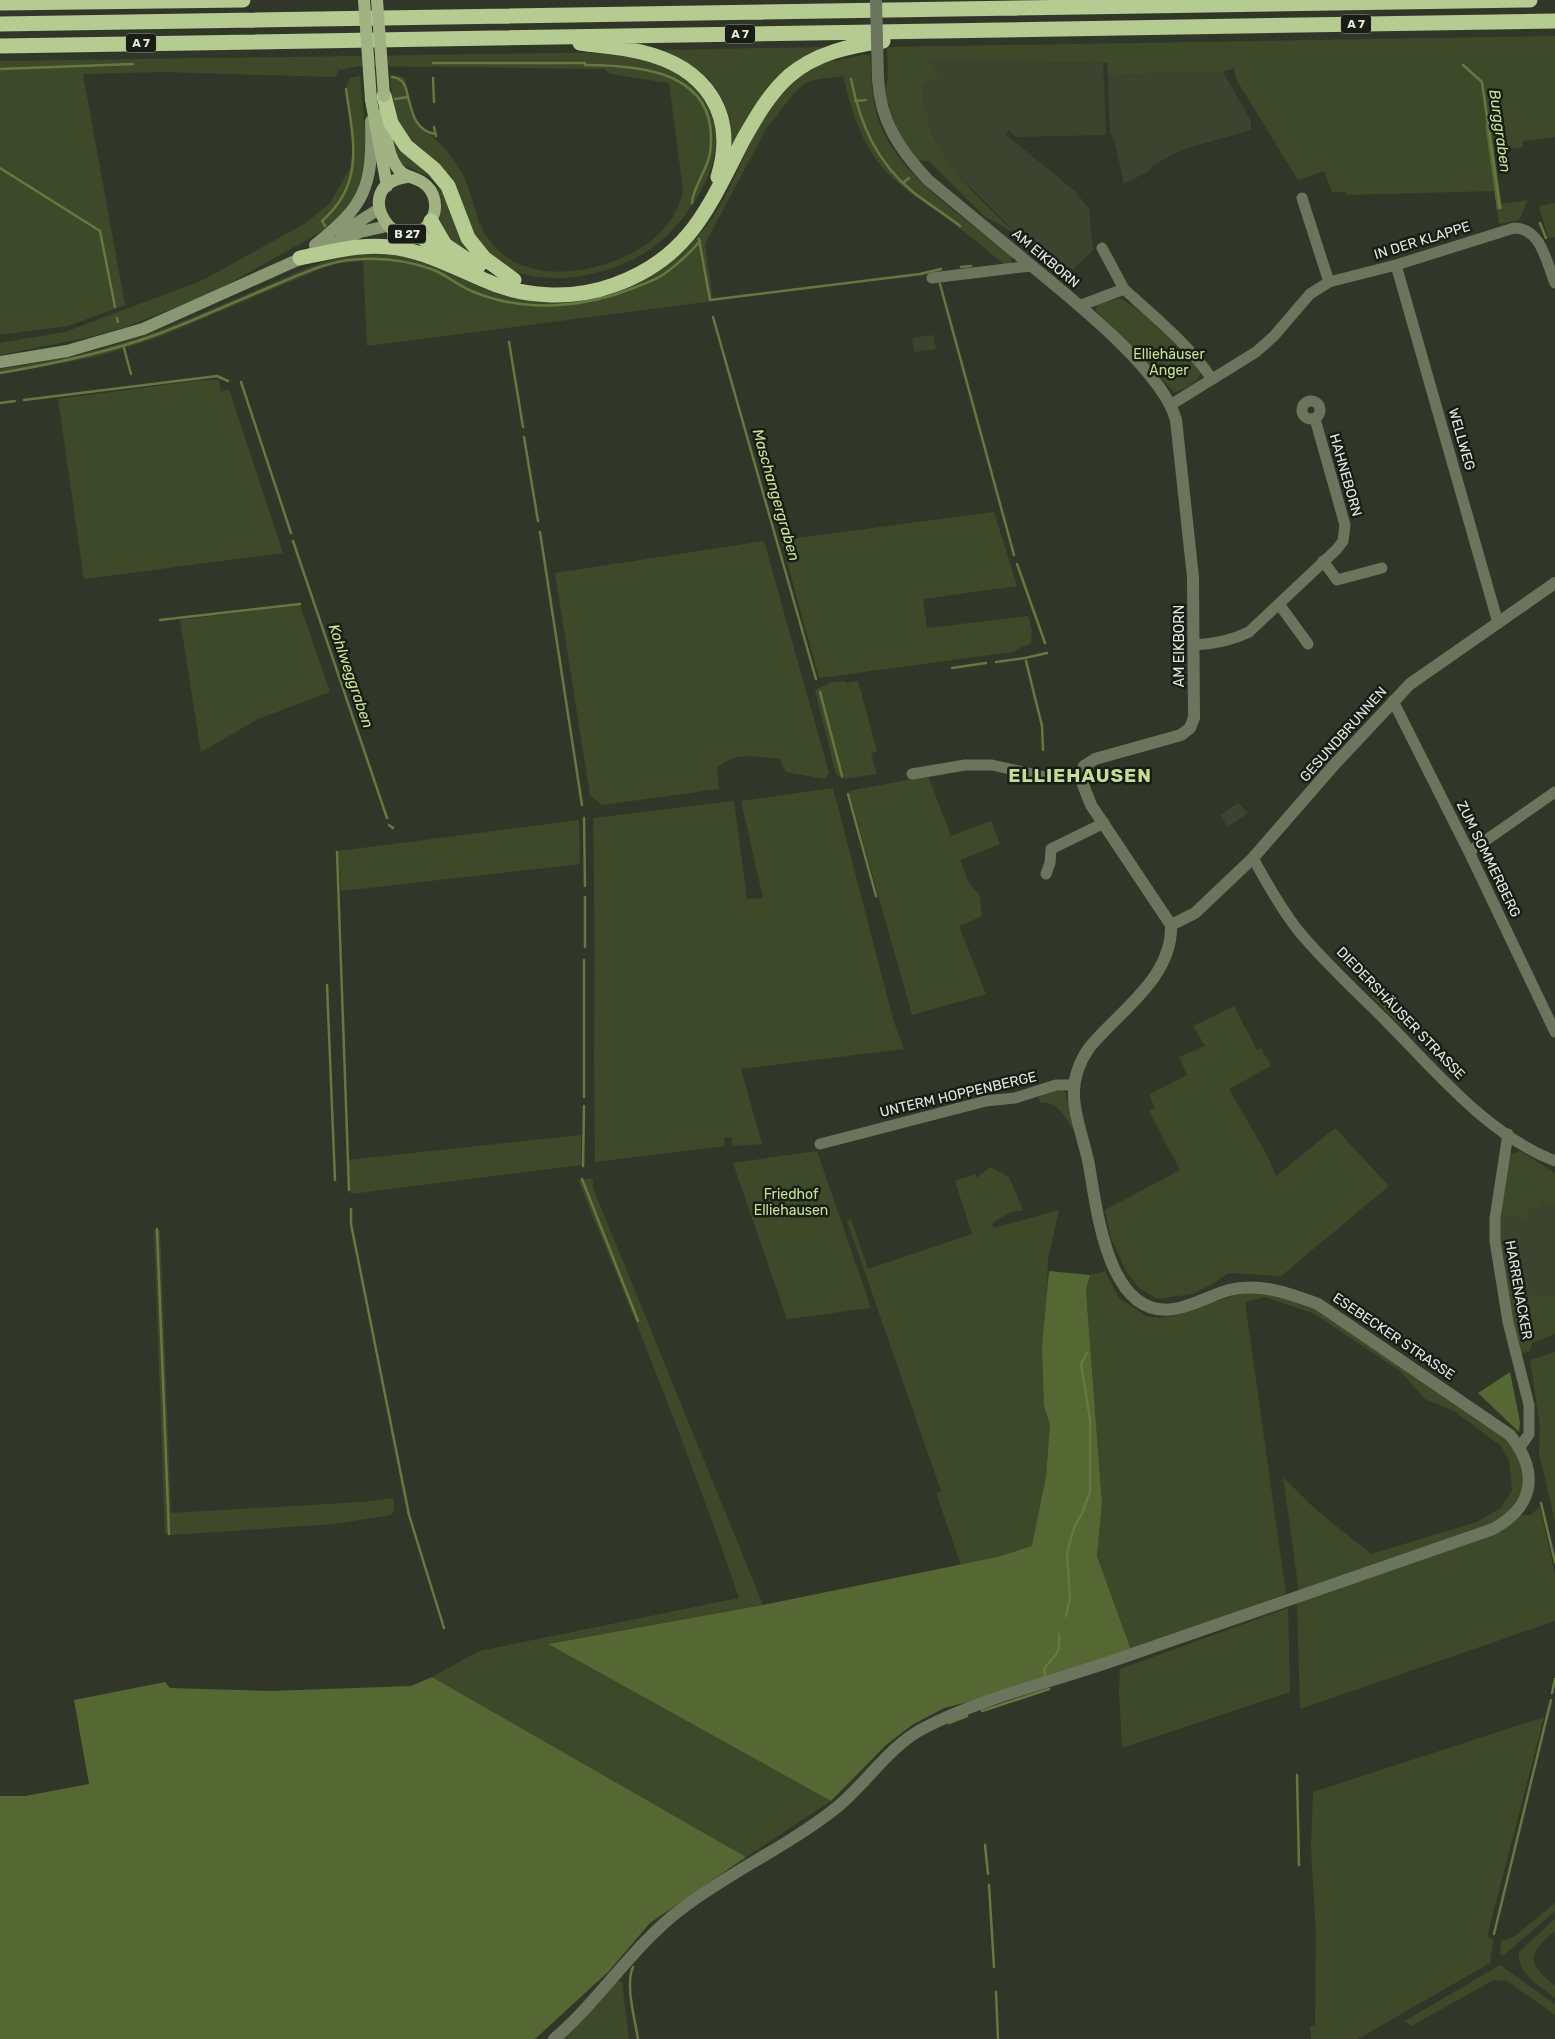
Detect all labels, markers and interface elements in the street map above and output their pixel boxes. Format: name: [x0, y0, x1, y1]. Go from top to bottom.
road number: A 7: [1341, 14, 1371, 34]
road number: A 7: [725, 24, 755, 44]
road number: A 7: [126, 34, 156, 52]
water label: Burggraben: [1485, 88, 1515, 174]
street label: IN DER KLAPPE: [1372, 218, 1472, 263]
road number: B 27: [388, 224, 426, 243]
street label: AM EIKBORN: [1009, 225, 1083, 291]
park label: Elliehäuser Anger: [1133, 346, 1205, 379]
street label: WELLWEG: [1445, 406, 1479, 472]
water label: Maschangergraben: [749, 427, 803, 563]
street label: HAHNEBORN: [1326, 432, 1365, 518]
street label: AM EIKBORN: [1171, 605, 1188, 687]
water label: Kohlweggraben: [325, 622, 377, 730]
street label: GESUNDBRUNNEN: [1296, 683, 1390, 785]
district label: ELLIEHAUSEN: [1008, 764, 1152, 787]
street label: ZUM SOMMERBERG: [1453, 798, 1524, 920]
street label: DIEDERSHÄUSER STRASSE: [1333, 944, 1469, 1083]
street label: UNTERM HOPPENBERGE: [878, 1068, 1038, 1121]
park label: Friedhof Elliehausen: [754, 1186, 828, 1219]
street label: HARRENACKER: [1501, 1239, 1536, 1341]
street label: ESEBECKER STRASSE: [1330, 1289, 1458, 1384]

